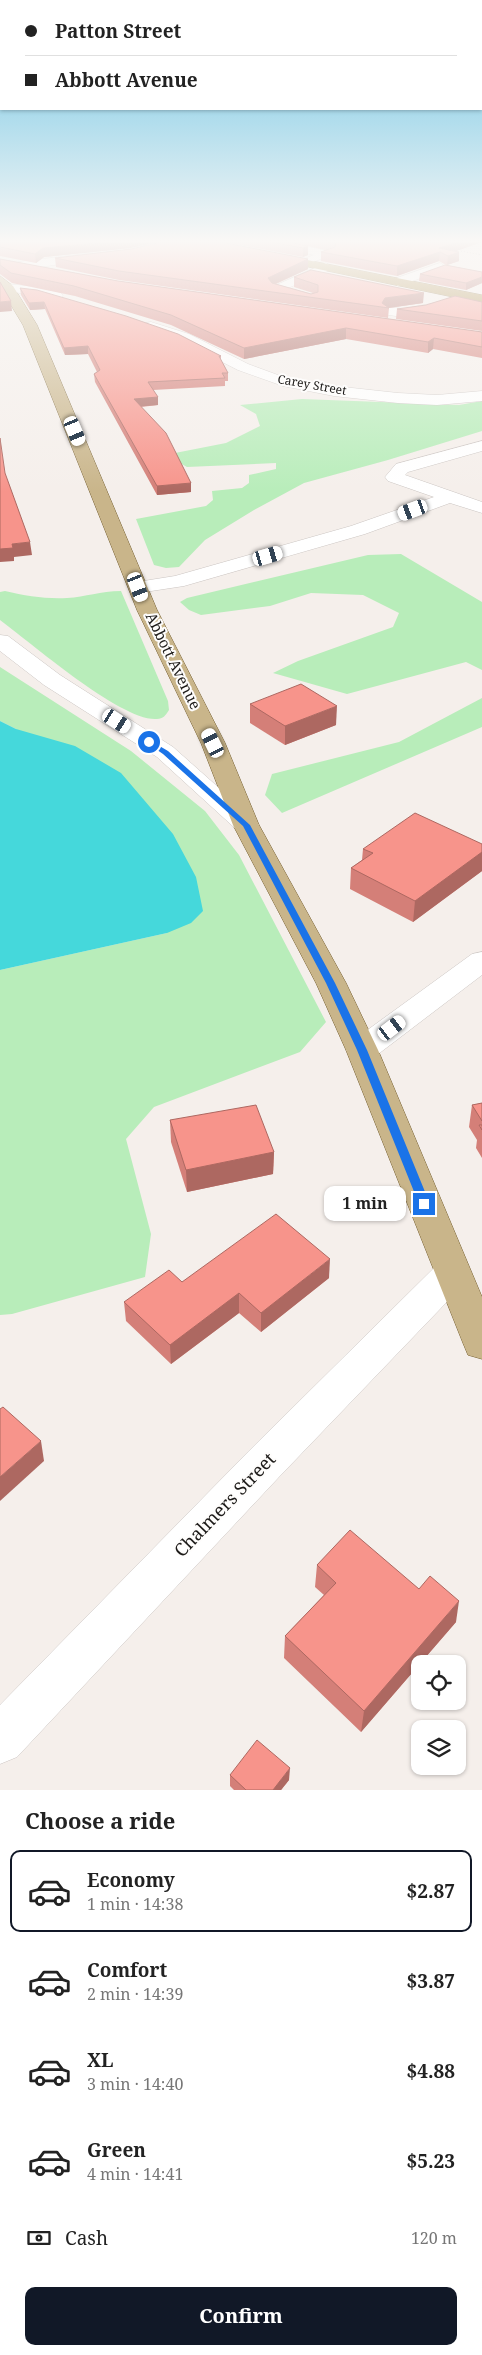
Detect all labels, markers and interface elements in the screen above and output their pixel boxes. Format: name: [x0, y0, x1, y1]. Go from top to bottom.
text: Patton Street: [55, 18, 181, 44]
text: Abbott Avenue: [55, 67, 198, 93]
street label: Carey Street: [276, 370, 348, 399]
car: [62, 414, 87, 448]
car: [396, 498, 429, 522]
car: [251, 545, 284, 567]
car: [125, 570, 150, 604]
street label: Abbott Avenue: [142, 609, 206, 712]
car: [100, 707, 133, 735]
car: [199, 726, 226, 760]
route start: [138, 731, 160, 753]
car: [375, 1013, 408, 1043]
callout: 1 min: [324, 1186, 406, 1222]
text: 1 min: [342, 1192, 388, 1214]
route end: [413, 1193, 435, 1215]
street label: Chalmers Street: [168, 1447, 280, 1562]
map controls: [411, 1655, 466, 1775]
button: locate: [411, 1655, 466, 1710]
button: layers: [411, 1720, 466, 1775]
text: Choose a ride: [25, 1805, 175, 1835]
text: Economy: [87, 1867, 175, 1893]
icon: car: [27, 1869, 72, 1914]
text: $2.87: [406, 1878, 455, 1904]
text: 1 min · 14:38: [87, 1893, 183, 1915]
text: Comfort: [87, 1957, 167, 1983]
icon: car: [27, 1959, 72, 2004]
text: $3.87: [406, 1968, 455, 1994]
text: 2 min · 14:39: [87, 1983, 183, 2005]
text: XL: [87, 2047, 113, 2073]
icon: car: [27, 2049, 72, 2094]
text: $4.88: [406, 2058, 455, 2084]
text: 3 min · 14:40: [87, 2073, 183, 2095]
text: Green: [87, 2137, 146, 2163]
icon: car: [27, 2139, 72, 2184]
text: $5.23: [406, 2148, 455, 2174]
text: 4 min · 14:41: [87, 2163, 183, 2185]
icon: cash: [25, 2224, 53, 2252]
text: Cash: [65, 2225, 108, 2251]
text: 120 m: [411, 2227, 457, 2249]
button: Confirm: [25, 2287, 457, 2345]

